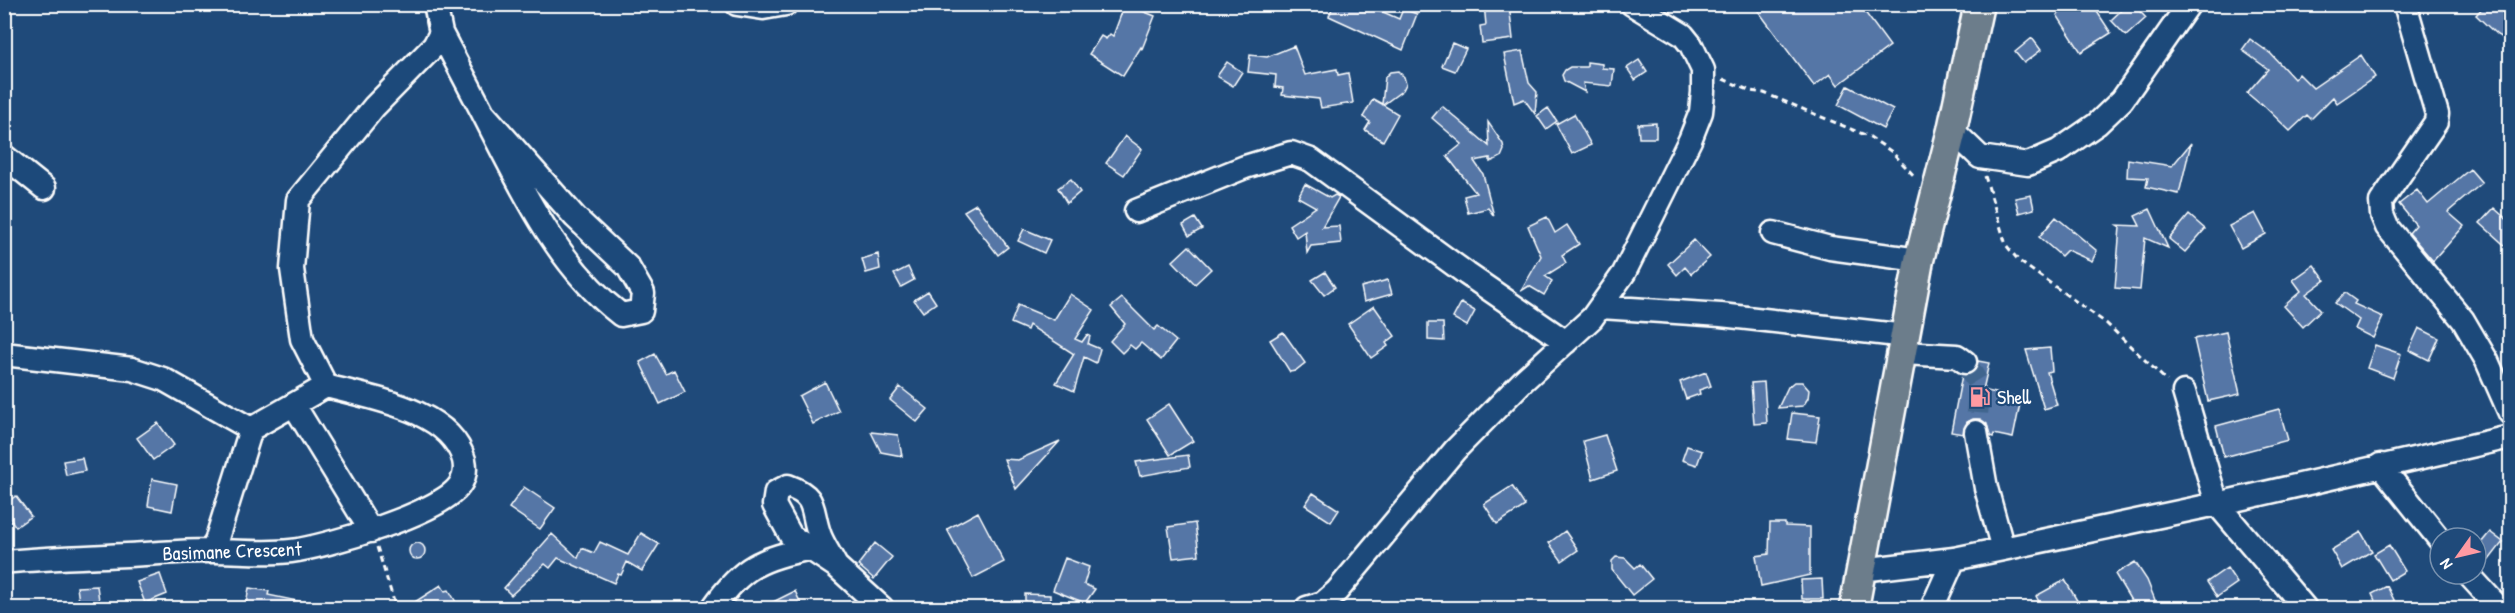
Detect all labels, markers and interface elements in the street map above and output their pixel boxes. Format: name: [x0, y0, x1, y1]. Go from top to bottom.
place label: Shell: [1997, 383, 2032, 410]
fuel station icon: Shell: [1968, 385, 1992, 409]
north arrow: [2428, 526, 2488, 586]
street label: Basimane Crescent: [162, 535, 303, 566]
text: N: [2434, 554, 2457, 574]

